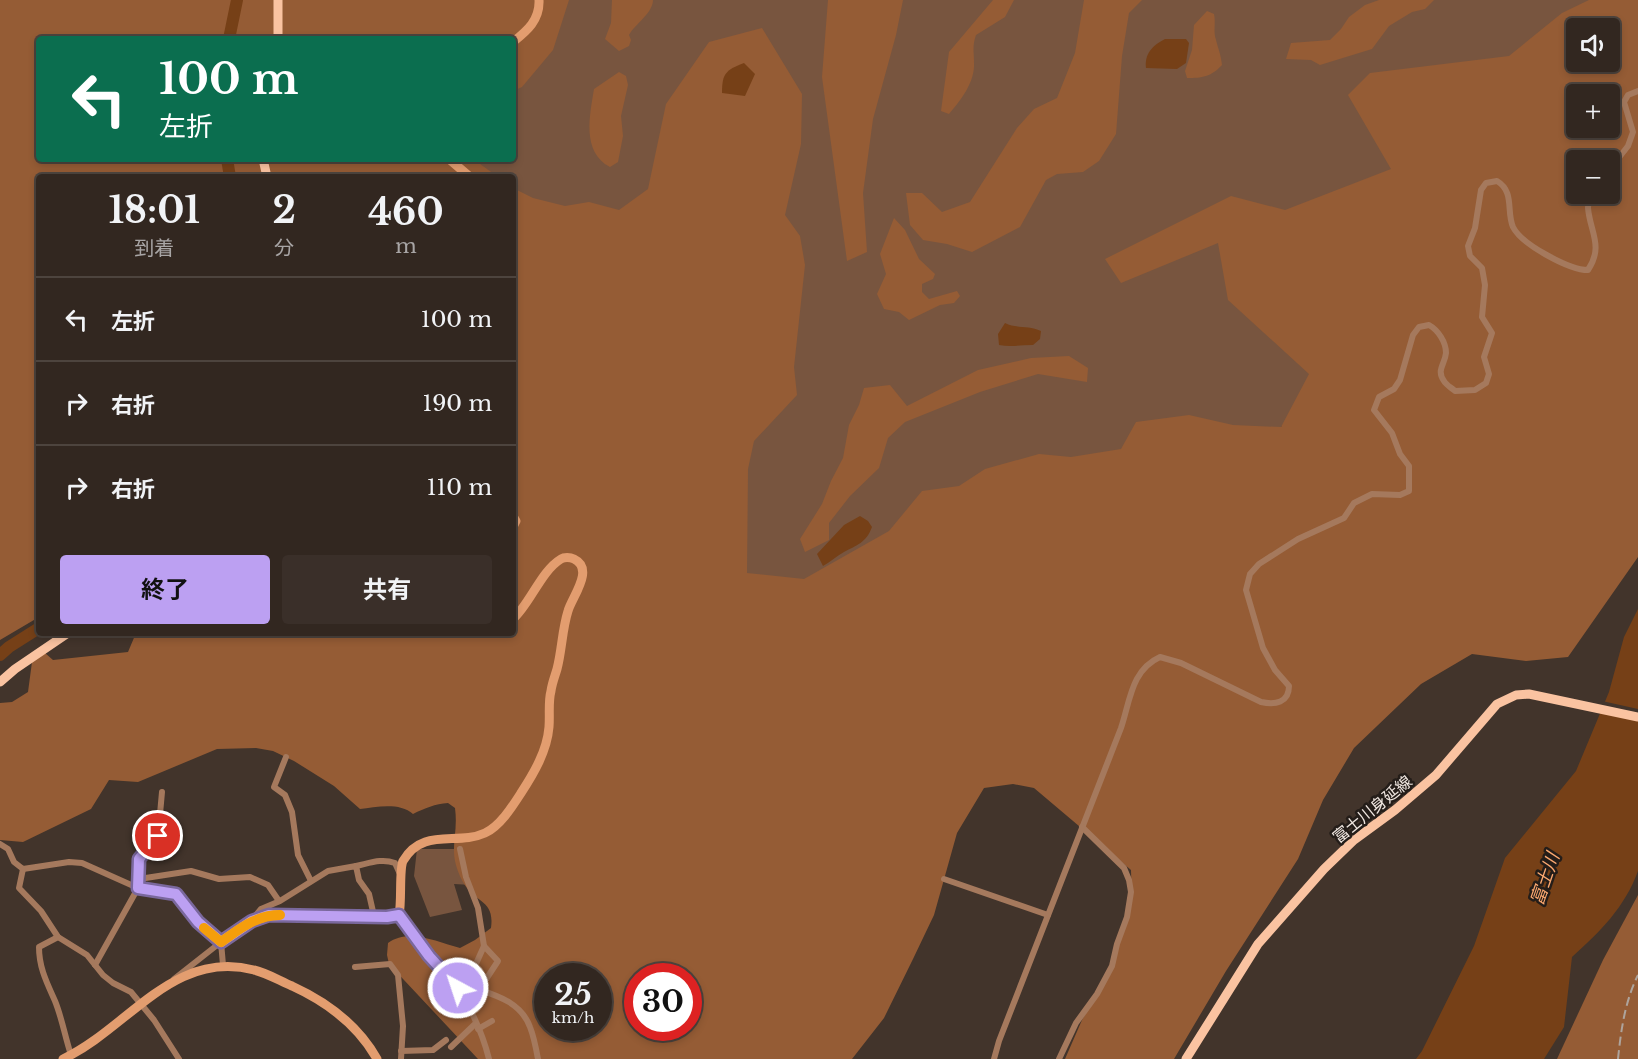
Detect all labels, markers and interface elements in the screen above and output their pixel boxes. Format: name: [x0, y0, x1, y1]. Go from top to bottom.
map controls: [1566, 18, 1620, 204]
button: sound: [1566, 18, 1620, 72]
text: 100 m: [159, 53, 298, 105]
icon: left: [60, 60, 138, 138]
button: +: [1566, 84, 1620, 138]
text: 左折: [159, 110, 213, 143]
button: −: [1566, 150, 1620, 204]
text: 18:01: [108, 188, 200, 233]
text: 2: [272, 188, 296, 233]
text: 460: [368, 190, 444, 235]
text: m: [395, 234, 417, 258]
text: 到着: [134, 236, 174, 260]
text: 分: [274, 236, 294, 260]
icon: left: [60, 303, 93, 336]
text: 100 m: [421, 306, 492, 333]
text: 左折: [111, 308, 155, 335]
icon: right: [60, 387, 93, 420]
text: 190 m: [422, 390, 492, 417]
text: 右折: [111, 392, 155, 419]
icon: right: [60, 471, 93, 504]
text: 110 m: [427, 474, 492, 501]
text: 右折: [111, 476, 155, 503]
button: 終了: [60, 555, 270, 624]
button: 共有: [282, 555, 492, 624]
street label: 富士川身延線: [1328, 771, 1416, 847]
pin: [132, 810, 183, 861]
icon: arrive: [141, 819, 174, 852]
water label: 富士川: [1526, 848, 1565, 908]
position arrow: [426, 956, 490, 1020]
speed limit sign: 30: [624, 963, 702, 1041]
text: 25: [554, 976, 592, 1013]
text: km/h: [552, 1008, 594, 1027]

